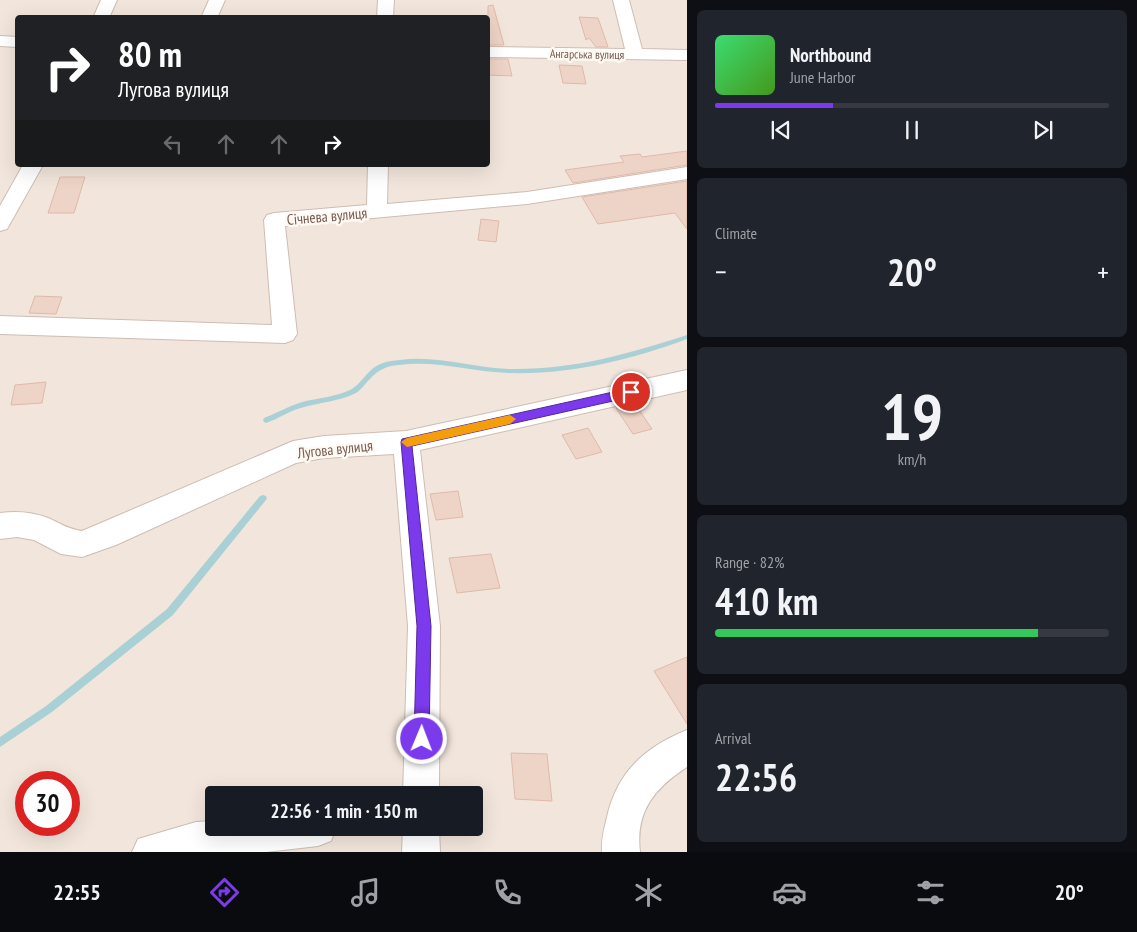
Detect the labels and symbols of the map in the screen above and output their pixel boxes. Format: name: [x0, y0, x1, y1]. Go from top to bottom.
street label: Ангарська вулиця: [550, 46, 625, 62]
street label: Січнева вулиця: [286, 203, 368, 229]
pin: [610, 371, 652, 413]
street label: Лугова вулиця: [295, 436, 374, 463]
position arrow: [395, 712, 447, 764]
speed limit sign: 30: [15, 771, 80, 836]

